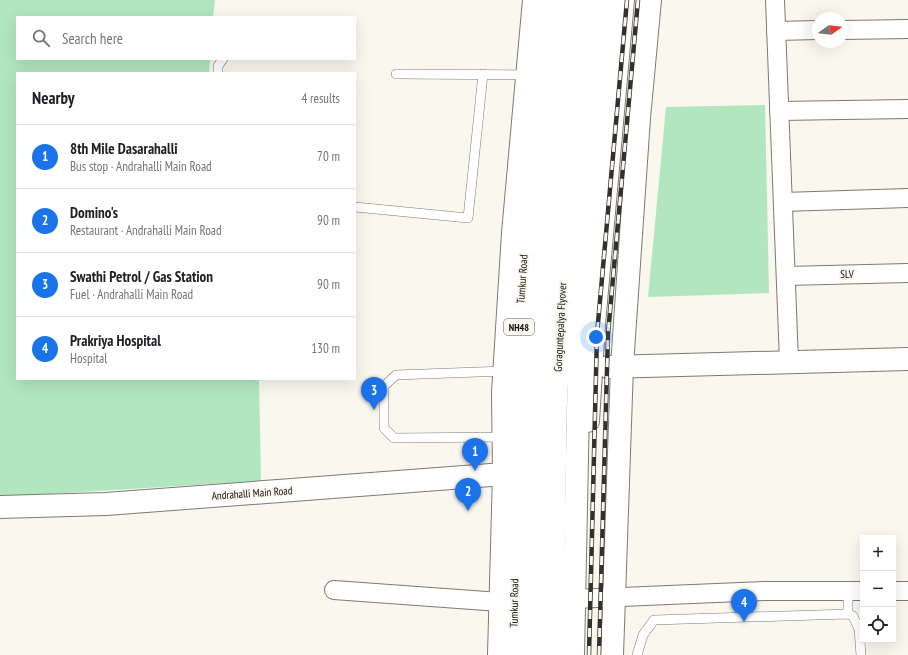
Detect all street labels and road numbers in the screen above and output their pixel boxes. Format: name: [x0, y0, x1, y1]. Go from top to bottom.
street label: Tumkur Road: [513, 254, 531, 304]
street label: SLV: [840, 267, 855, 281]
street label: Goraguntepalya Flyover: [551, 282, 569, 372]
road number: NH48: [504, 319, 534, 335]
street label: Andrahalli Main Road: [211, 483, 293, 503]
street label: Tumkur Road: [507, 578, 521, 628]

